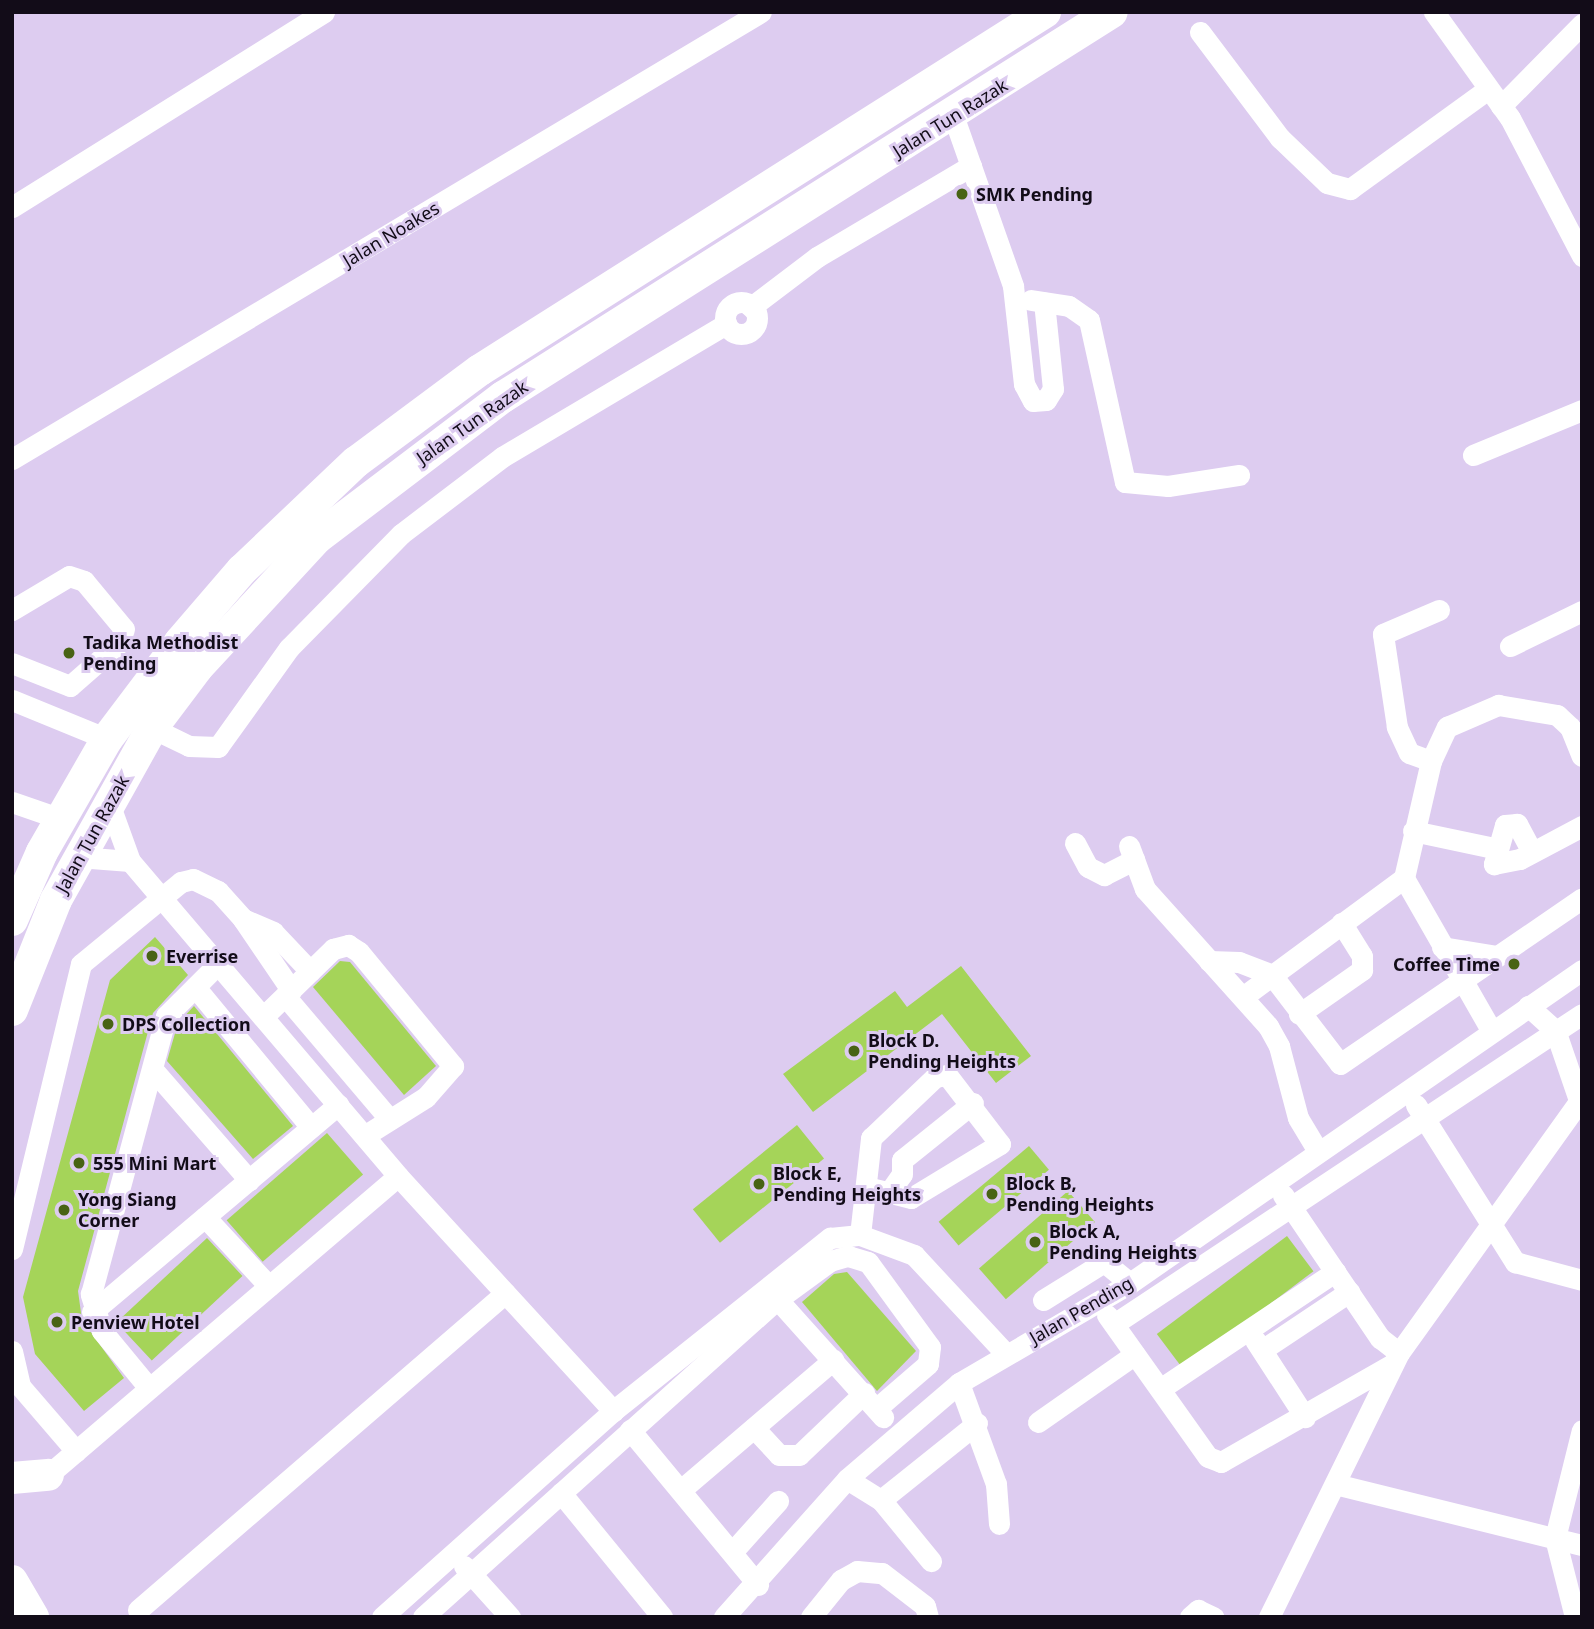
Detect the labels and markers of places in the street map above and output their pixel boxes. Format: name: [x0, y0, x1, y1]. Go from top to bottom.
place label: SMK Pending: [976, 183, 1093, 205]
marker: SMK Pending: [954, 186, 970, 202]
place label: Tadika Methodist Pending: [83, 632, 238, 674]
marker: Tadika Methodist Pending: [61, 645, 77, 661]
place label: Everrise: [166, 945, 238, 967]
marker: Everrise: [144, 948, 160, 964]
place label: Coffee Time: [1393, 953, 1500, 975]
marker: Coffee Time: [1506, 956, 1522, 972]
place label: DPS Collection: [122, 1013, 251, 1035]
marker: DPS Collection: [100, 1016, 116, 1032]
place label: Block D. Pending Heights: [868, 1030, 1016, 1072]
marker: Block D. Pending Heights: [846, 1043, 862, 1059]
place label: 555 Mini Mart: [93, 1152, 216, 1174]
marker: 555 Mini Mart: [71, 1155, 87, 1171]
place label: Block E, Pending Heights: [773, 1163, 921, 1206]
place label: Block B, Pending Heights: [1006, 1173, 1154, 1216]
marker: Block E, Pending Heights: [751, 1176, 767, 1192]
marker: Block B, Pending Heights: [984, 1186, 1000, 1202]
place label: Yong Siang Corner: [78, 1189, 177, 1232]
marker: Yong Siang Corner: [56, 1202, 72, 1218]
place label: Block A, Pending Heights: [1049, 1221, 1197, 1264]
marker: Block A, Pending Heights: [1027, 1234, 1043, 1250]
place label: Penview Hotel: [71, 1311, 200, 1333]
marker: Penview Hotel: [49, 1314, 65, 1330]

